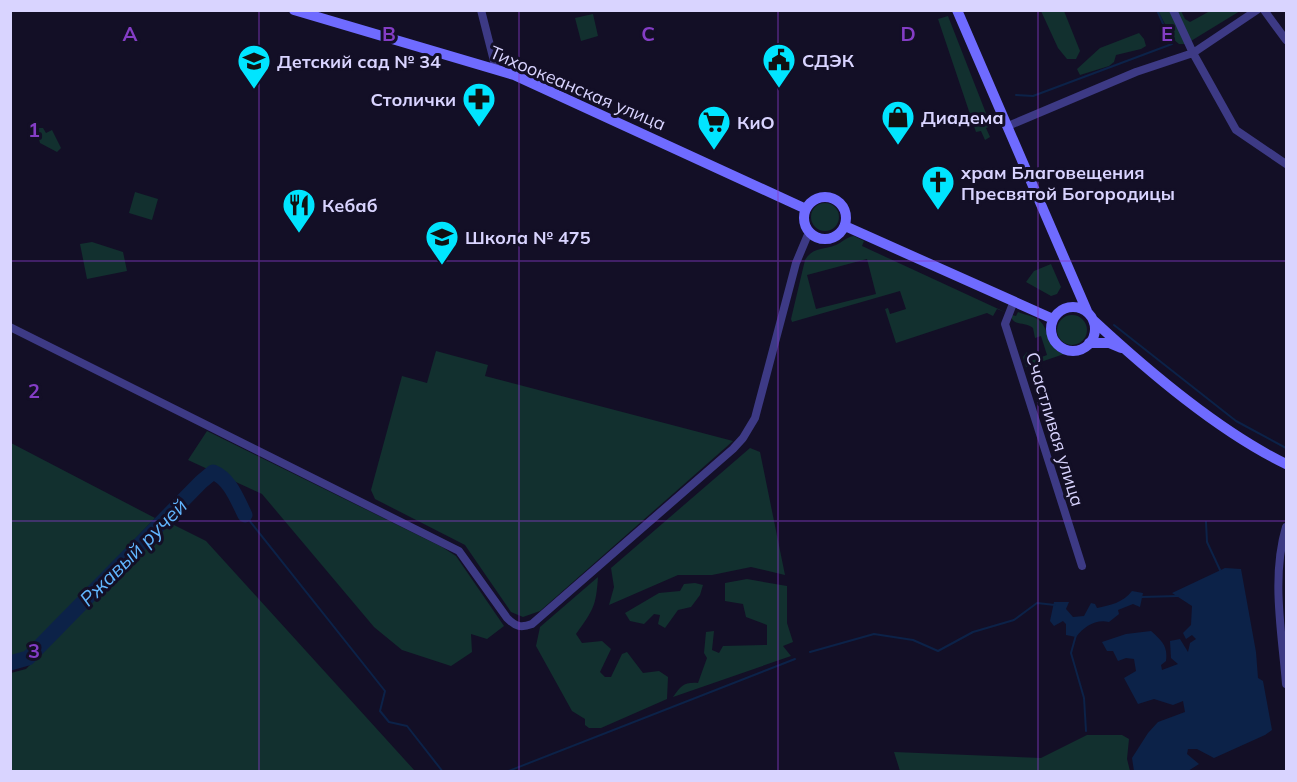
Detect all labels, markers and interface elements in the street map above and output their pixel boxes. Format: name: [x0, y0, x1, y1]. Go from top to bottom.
text: A: [123, 21, 138, 46]
text: B: [382, 21, 396, 46]
text: C: [641, 21, 655, 46]
text: D: [900, 21, 916, 46]
text: E: [1161, 21, 1173, 46]
street label: Тихоокеанская улица: [487, 41, 669, 135]
public building icon: СДЭК: [761, 42, 797, 89]
school or university icon: Детский сад № 34: [236, 43, 272, 90]
place label: СДЭК: [802, 49, 855, 72]
place label: Детский сад № 34: [277, 50, 441, 73]
pharmacy icon: Столички: [461, 81, 497, 128]
place label: Столички: [370, 88, 456, 111]
shop icon: Диадема: [880, 99, 916, 146]
supermarket icon: КиО: [696, 104, 732, 151]
place label: Диадема: [921, 106, 1004, 129]
place label: КиО: [737, 111, 775, 134]
text: 1: [28, 117, 40, 142]
place label: храм Благовещения Пресвятой Богородицы: [960, 161, 1175, 205]
church icon: храм Благовещения Пресвятой Богородицы: [920, 164, 956, 211]
restaurant icon: Кебаб: [281, 187, 317, 234]
place label: Кебаб: [322, 194, 378, 217]
school or university icon: Школа № 475: [424, 219, 460, 266]
place label: Школа № 475: [465, 226, 591, 249]
street label: Счастливая улица: [1021, 349, 1089, 509]
text: 2: [28, 378, 40, 403]
water label: Ржавый ручей: [74, 493, 192, 611]
text: 3: [28, 638, 40, 663]

